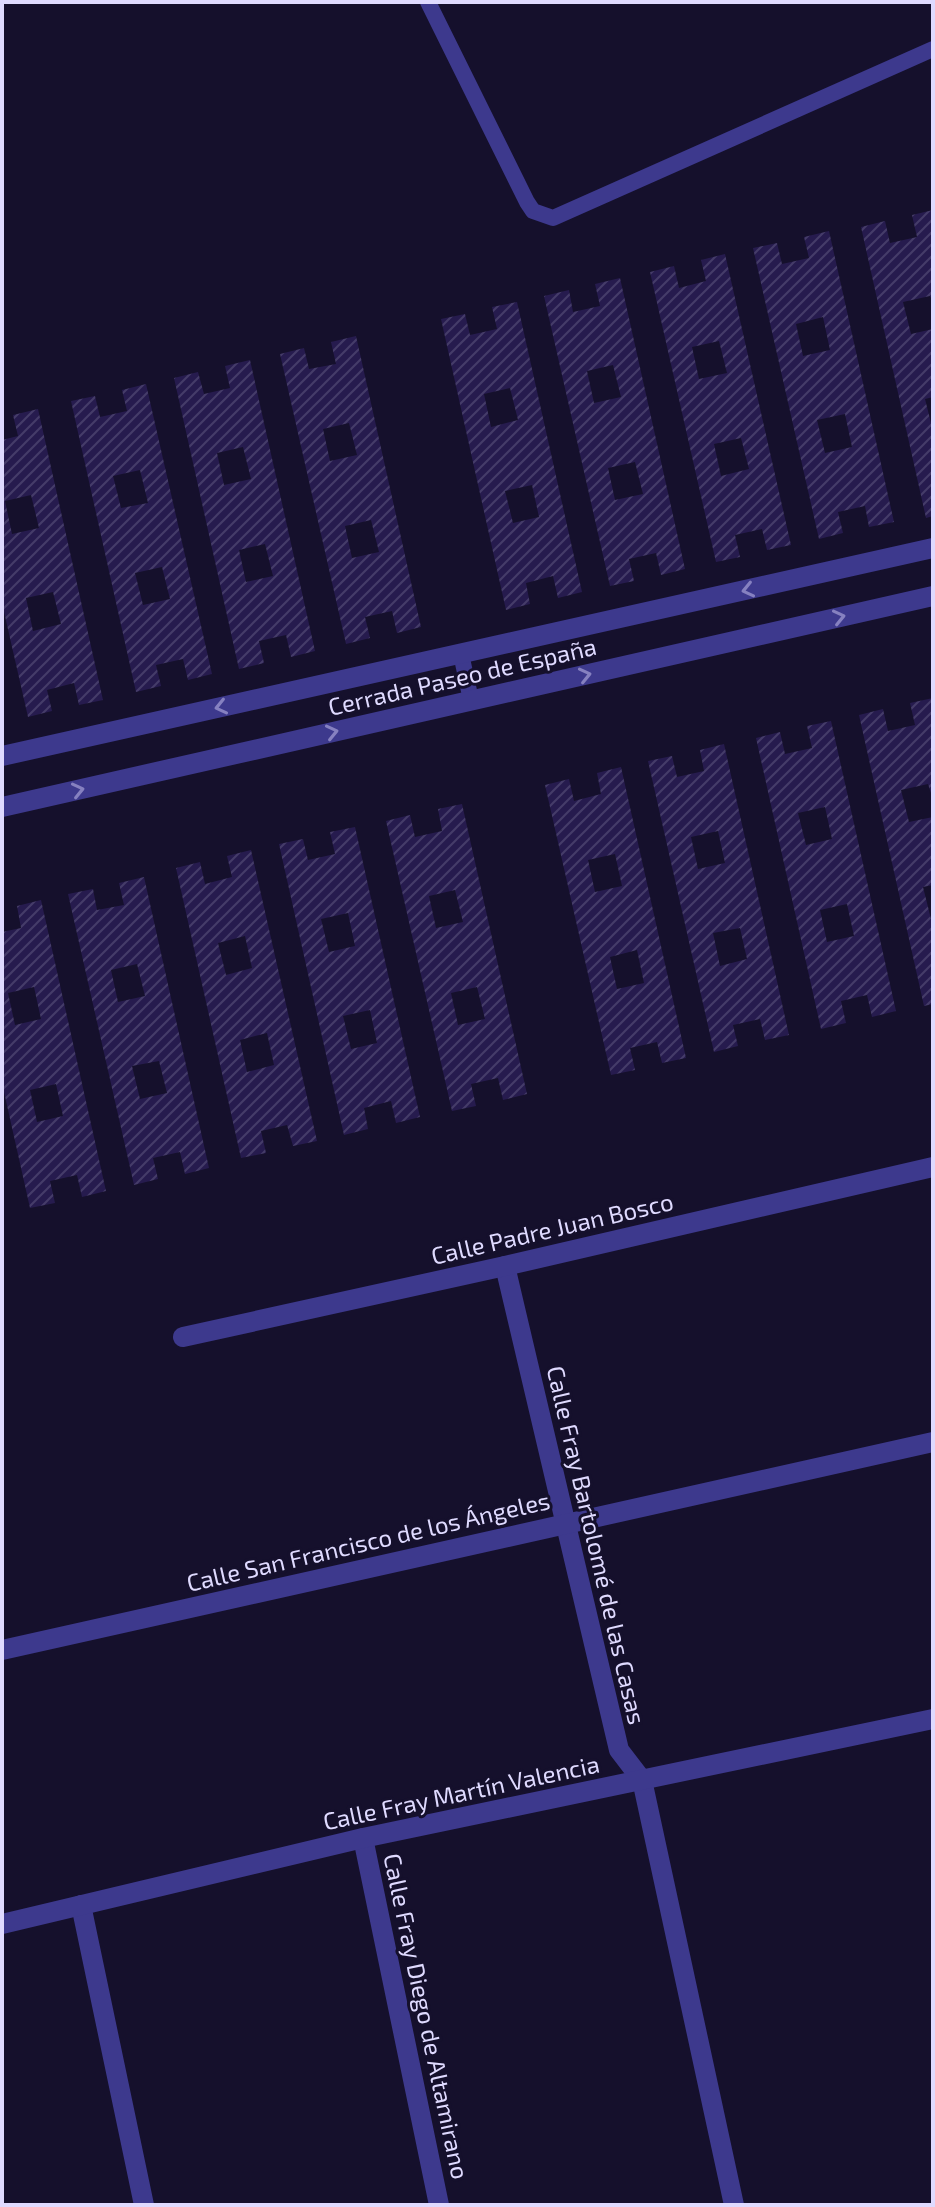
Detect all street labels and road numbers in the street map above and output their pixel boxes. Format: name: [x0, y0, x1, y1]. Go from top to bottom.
street label: Cerrada Paseo de España: [325, 631, 599, 721]
street label: Calle Padre Juan Bosco: [428, 1186, 676, 1270]
street label: Calle Fray Bartolomé de las Casas: [542, 1363, 652, 1727]
street label: Calle San Francisco de los Ángeles: [184, 1485, 552, 1597]
street label: Calle Fray Martín Valencia: [320, 1749, 602, 1835]
street label: Calle Fray Diego de Altamirano: [378, 1850, 476, 2182]

